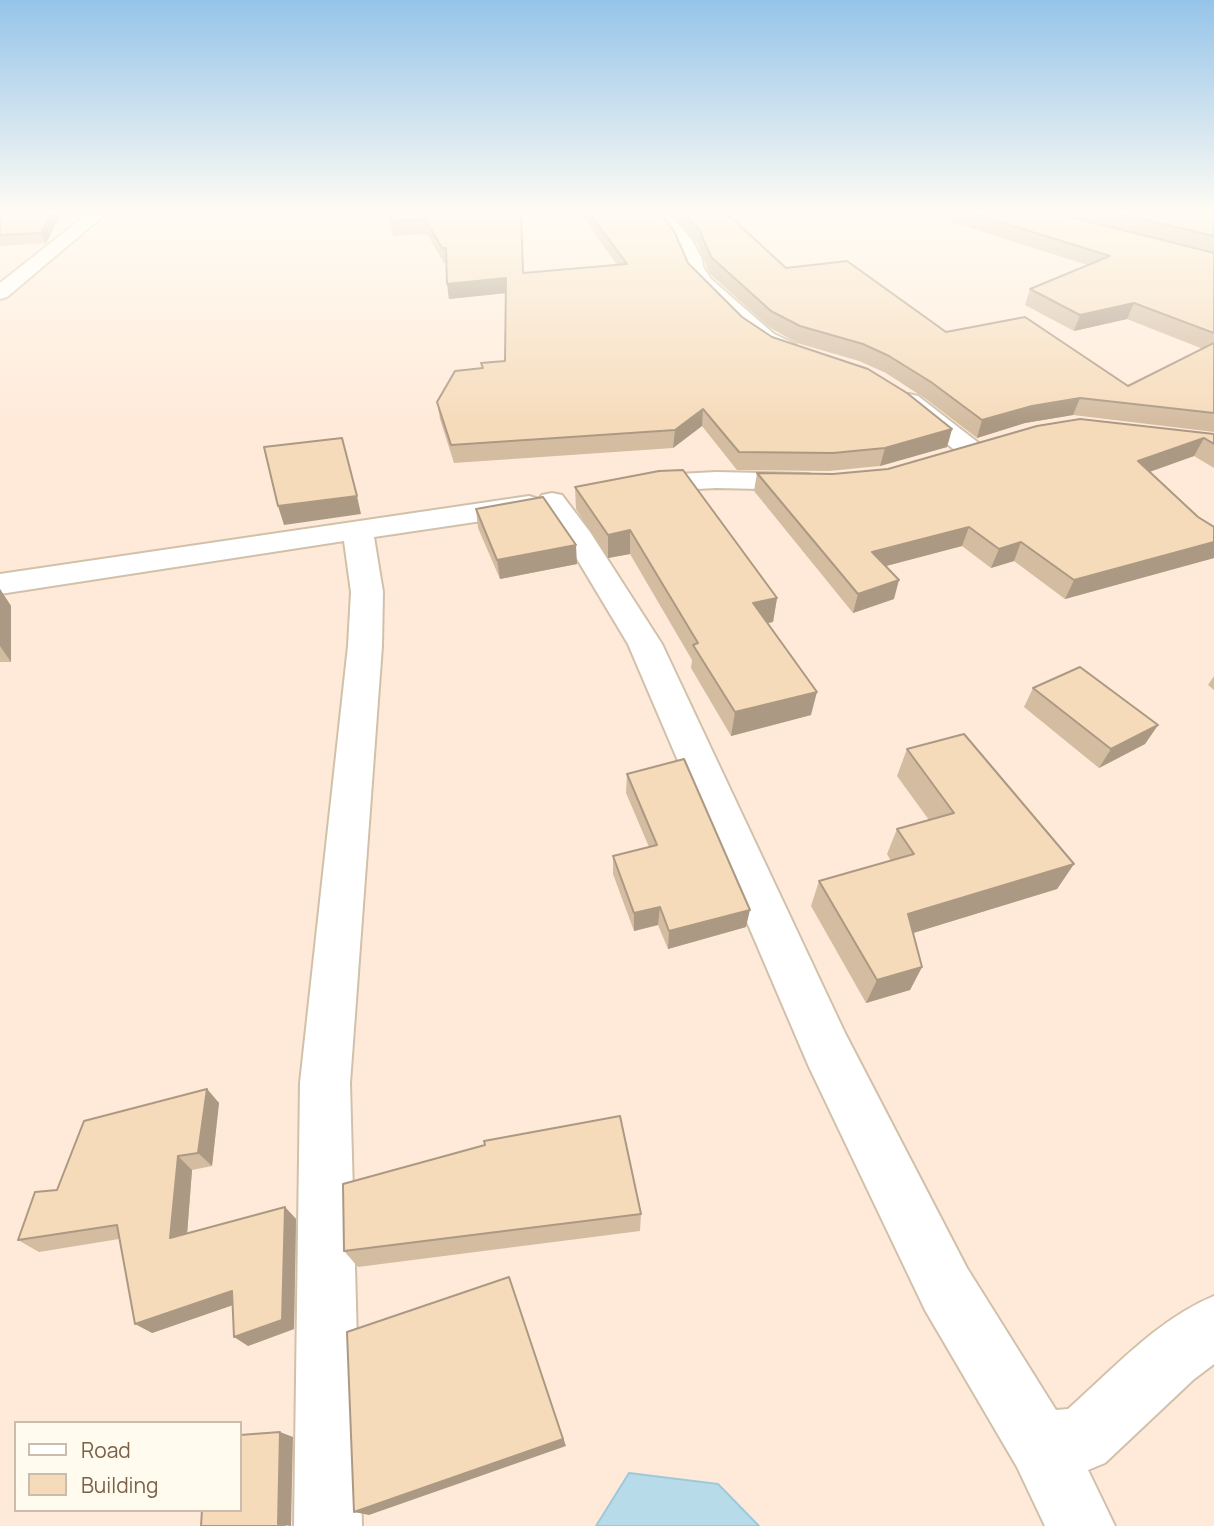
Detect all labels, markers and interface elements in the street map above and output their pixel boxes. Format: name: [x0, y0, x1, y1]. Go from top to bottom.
legend: [14, 1421, 242, 1512]
text: Road: [81, 1436, 131, 1464]
text: Building: [81, 1471, 158, 1499]

